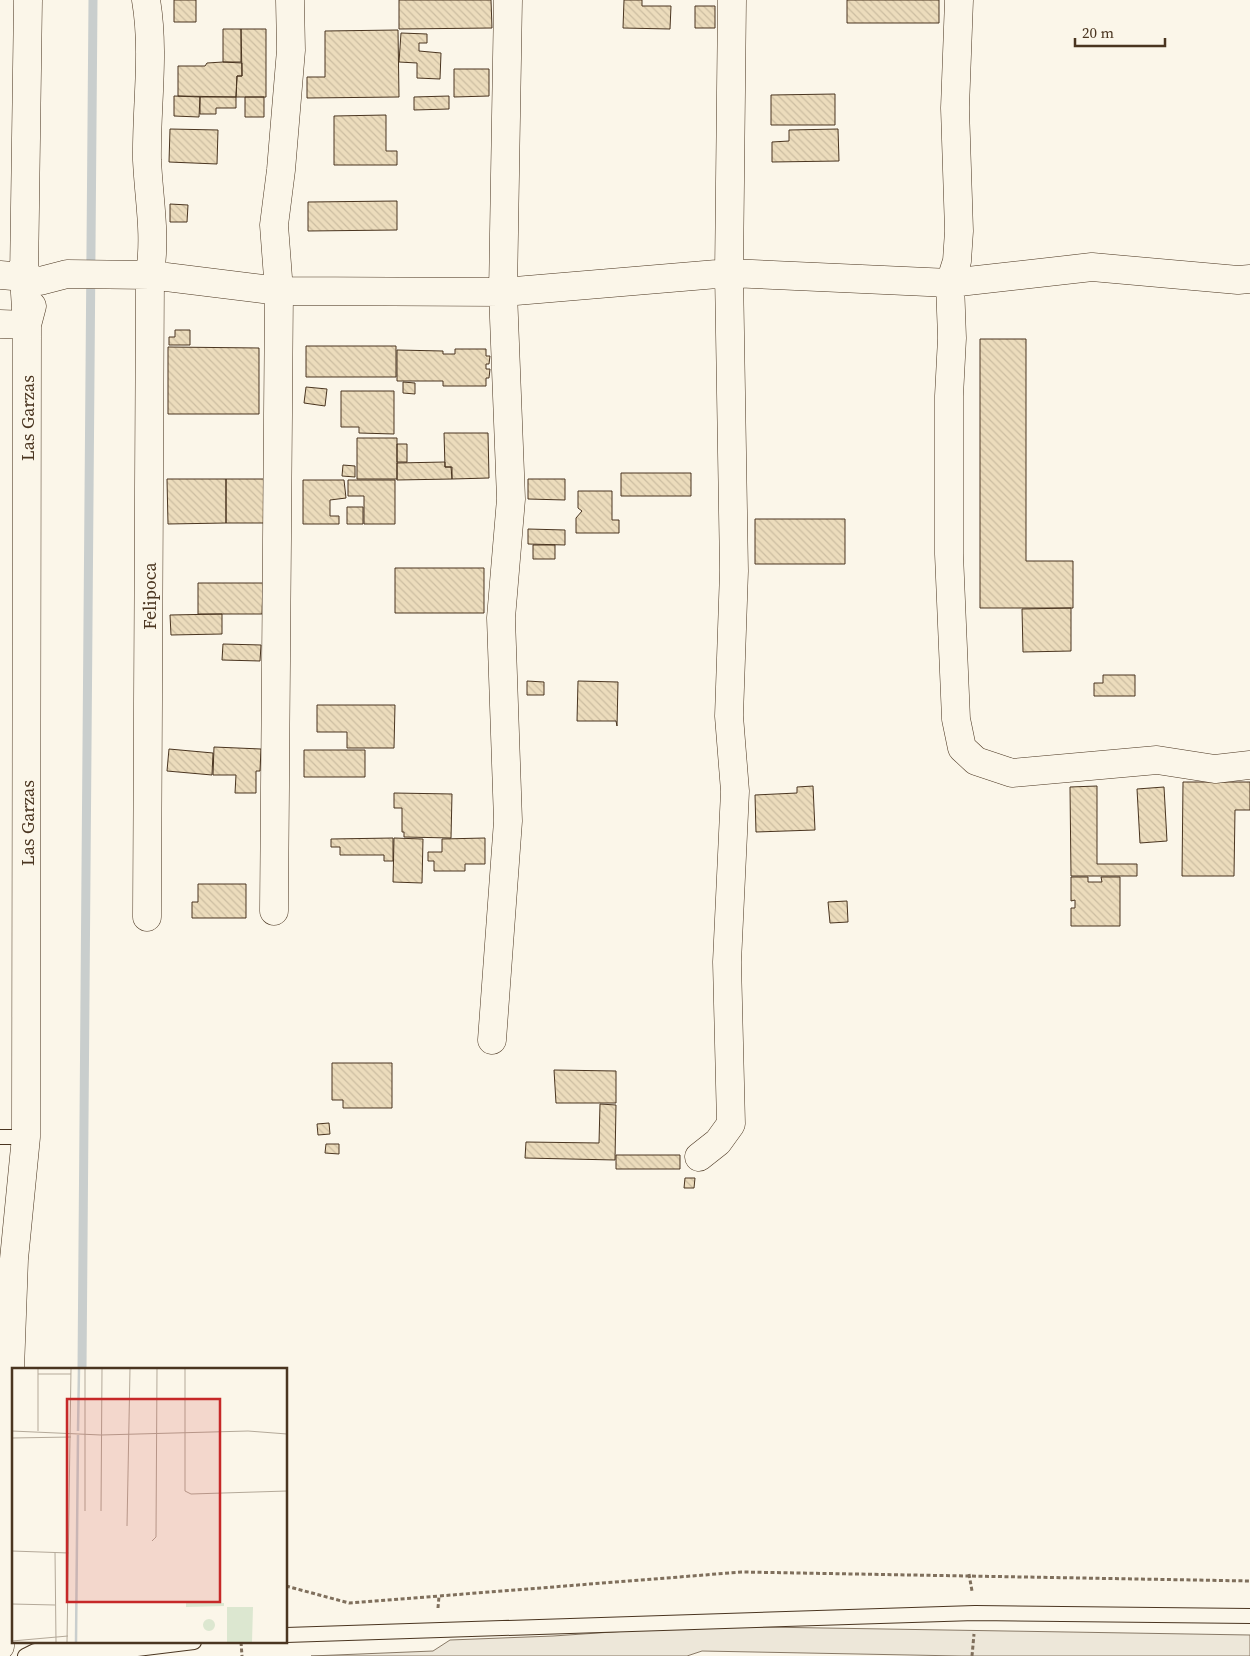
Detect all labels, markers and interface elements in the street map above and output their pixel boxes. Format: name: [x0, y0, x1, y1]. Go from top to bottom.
scale bar: [1075, 15, 1165, 47]
text: 20 m: [1082, 22, 1114, 43]
street label: Las Garzas: [15, 375, 40, 461]
street label: Felipoca: [137, 561, 162, 630]
street label: Las Garzas: [15, 780, 40, 866]
inset map: [12, 1368, 288, 1644]

